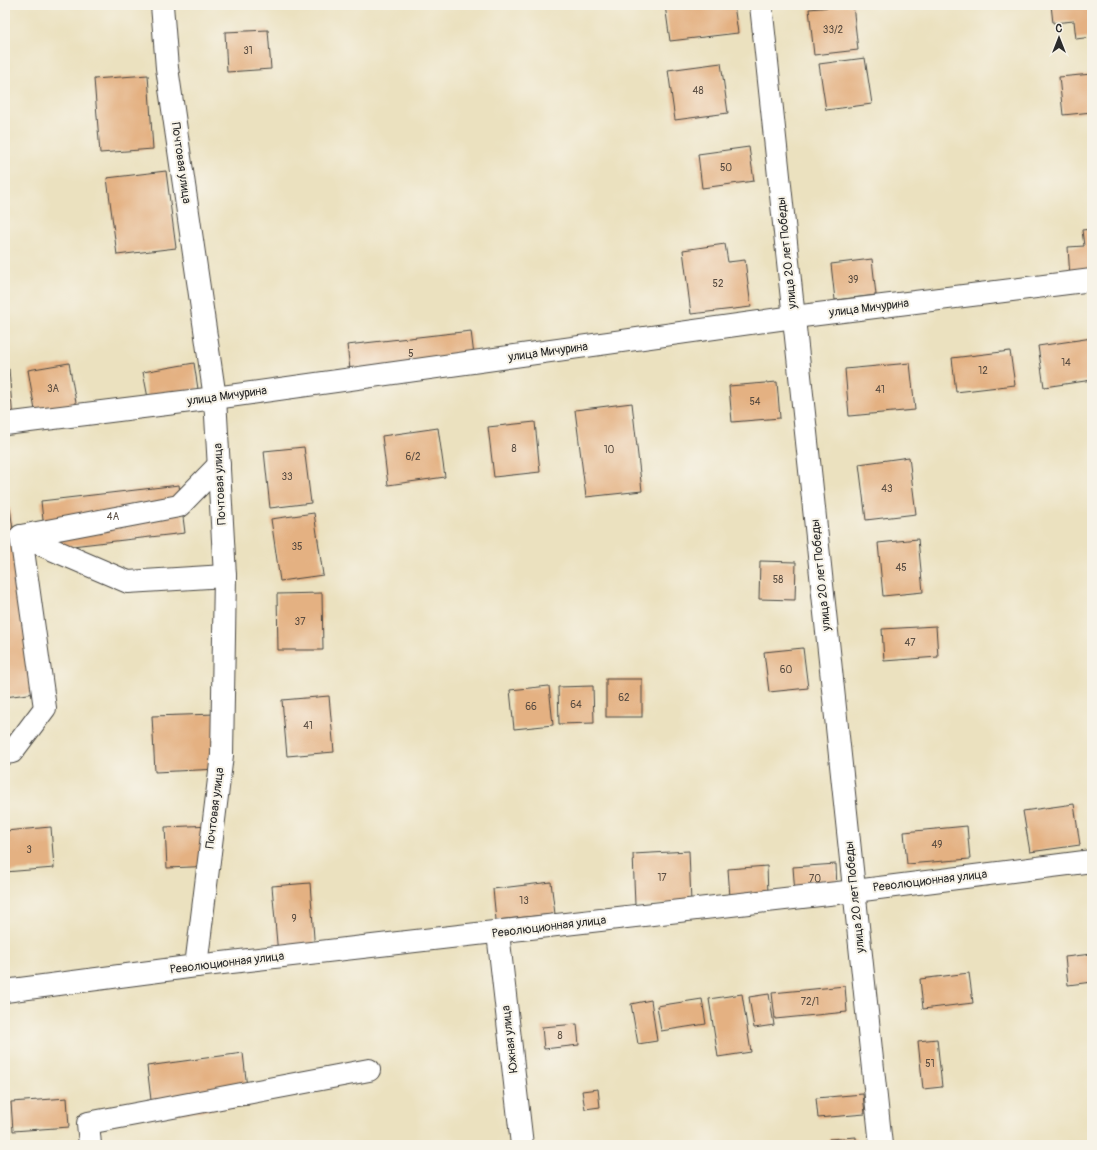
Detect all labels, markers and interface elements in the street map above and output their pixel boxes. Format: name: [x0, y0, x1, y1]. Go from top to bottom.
north arrow: [1039, 18, 1079, 58]
text: С: [1056, 22, 1063, 35]
house number: 33/2: [823, 24, 844, 36]
house number: 31: [243, 45, 253, 57]
house number: 48: [693, 85, 703, 97]
street label: Почтовая улица: [168, 121, 194, 205]
house number: 50: [720, 162, 732, 174]
street label: улица 20 лет Победы: [774, 196, 800, 311]
house number: 39: [848, 274, 858, 286]
house number: 52: [712, 278, 724, 290]
street label: улица Мичурина: [827, 296, 910, 320]
street label: улица Мичурина: [506, 339, 589, 365]
house number: 5: [408, 348, 414, 360]
house number: 14: [1061, 357, 1071, 369]
house number: 12: [978, 365, 988, 377]
house number: 3А: [47, 383, 60, 395]
street label: улица Мичурина: [185, 383, 268, 409]
house number: 41: [875, 384, 885, 396]
house number: 54: [749, 396, 761, 408]
street label: Почтовая улица: [210, 442, 230, 525]
house number: 8: [511, 443, 517, 455]
house number: 10: [604, 444, 615, 456]
house number: 6/2: [406, 451, 421, 463]
house number: 33: [281, 471, 293, 483]
house number: 43: [881, 483, 893, 495]
house number: 4А: [107, 511, 120, 523]
street label: улица 20 лет Победы: [808, 518, 834, 633]
house number: 35: [292, 541, 303, 553]
house number: 45: [895, 562, 907, 574]
house number: 58: [773, 574, 783, 586]
house number: 37: [295, 616, 306, 628]
house number: 47: [904, 637, 916, 649]
house number: 60: [780, 664, 792, 676]
house number: 62: [618, 692, 630, 704]
house number: 64: [570, 699, 582, 711]
house number: 66: [525, 701, 537, 713]
house number: 41: [303, 720, 313, 732]
street label: Почтовая улица: [203, 766, 227, 849]
house number: 49: [932, 839, 942, 851]
street label: улица 20 лет Победы: [842, 840, 868, 955]
house number: 3: [26, 844, 32, 856]
street label: Революционная улица: [872, 867, 988, 895]
house number: 17: [657, 872, 667, 884]
house number: 70: [809, 873, 821, 885]
house number: 13: [519, 895, 529, 907]
house number: 9: [291, 913, 297, 925]
street label: Революционная улица: [491, 913, 607, 941]
street label: Революционная улица: [169, 949, 285, 977]
house number: 72/1: [801, 996, 819, 1008]
street label: Южная улица: [498, 1004, 522, 1074]
house number: 8: [557, 1030, 563, 1042]
house number: 51: [925, 1058, 935, 1070]

